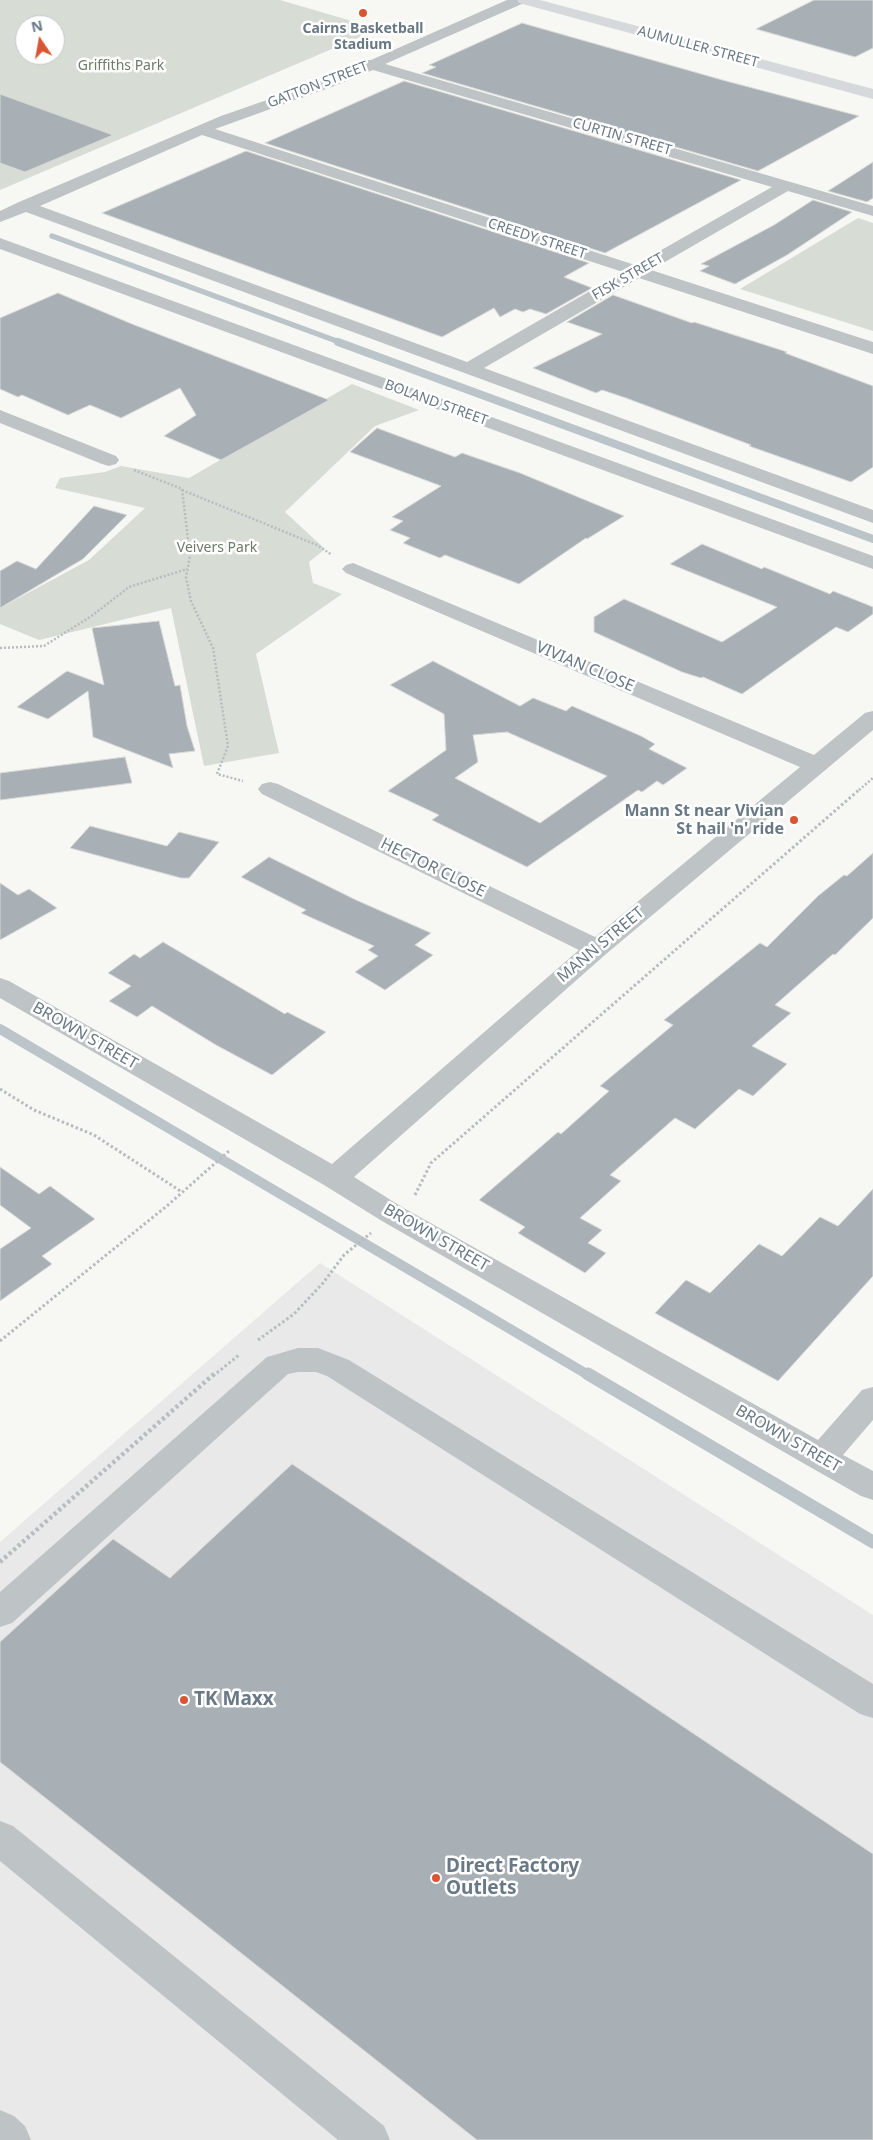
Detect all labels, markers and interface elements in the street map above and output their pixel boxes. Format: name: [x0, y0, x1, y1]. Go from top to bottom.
marker: Cairns Basketball Stadium: [357, 7, 369, 19]
north arrow: [15, 15, 65, 65]
text: N: [29, 15, 45, 36]
place label: Cairns Basketball Stadium: [302, 21, 424, 54]
street label: AUMULLER STREET: [636, 23, 760, 71]
park label: Griffiths Park: [78, 58, 164, 74]
street label: GATTON STREET: [265, 58, 371, 112]
street label: CURTIN STREET: [571, 115, 673, 159]
street label: CREEDY STREET: [486, 215, 588, 263]
street label: FISK STREET: [589, 250, 667, 304]
street label: BOLAND STREET: [382, 377, 490, 429]
park label: Veivers Park: [177, 540, 257, 556]
street label: VIVIAN CLOSE: [533, 638, 637, 696]
place label: Mann St near Vivian St hail 'n' ride: [625, 801, 784, 839]
marker: Mann St near Vivian St hail 'n' ride: [788, 814, 800, 826]
street label: HECTOR CLOSE: [377, 834, 489, 902]
street label: MANN STREET: [554, 903, 648, 987]
street label: BROWN STREET: [29, 998, 141, 1074]
street label: BROWN STREET: [380, 1200, 492, 1276]
street label: BROWN STREET: [732, 1401, 844, 1477]
place label: TK Maxx: [194, 1689, 274, 1711]
marker: TK Maxx: [178, 1694, 190, 1706]
place label: Direct Factory Outlets: [446, 1856, 579, 1900]
marker: Direct Factory Outlets: [430, 1872, 442, 1884]

